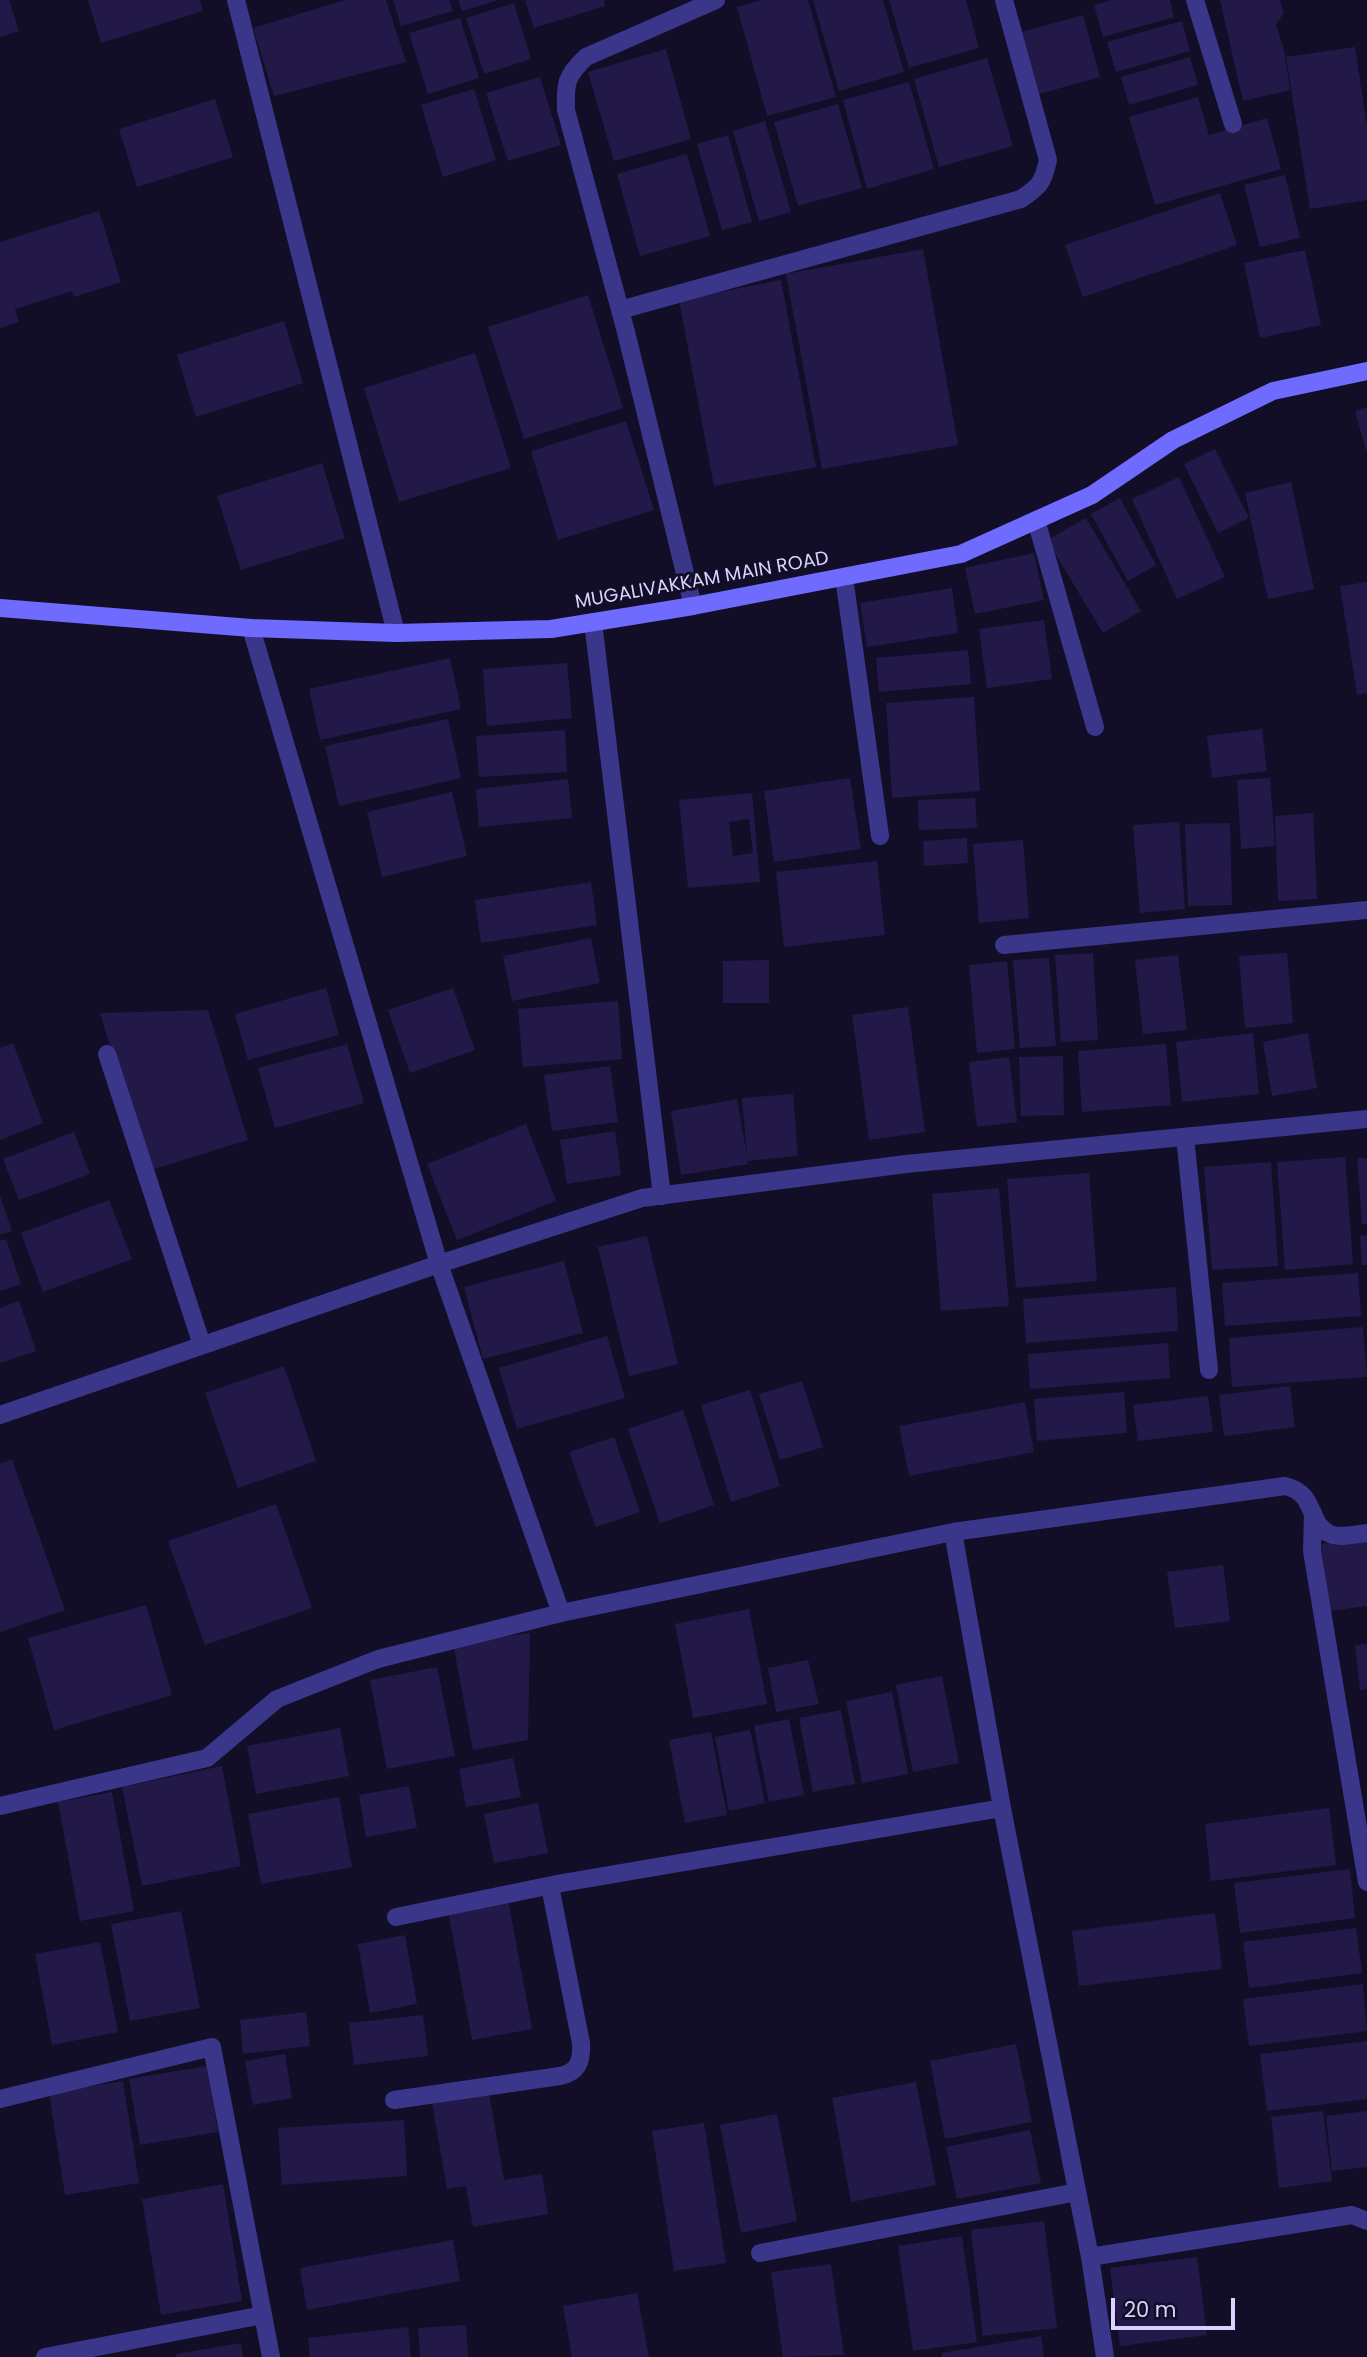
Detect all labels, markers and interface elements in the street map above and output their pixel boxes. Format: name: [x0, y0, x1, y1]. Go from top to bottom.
street label: MUGALIVAKKAM MAIN ROAD: [573, 547, 831, 615]
scale bar: [1115, 2284, 1239, 2328]
text: 20 m: [1124, 2295, 1177, 2324]

